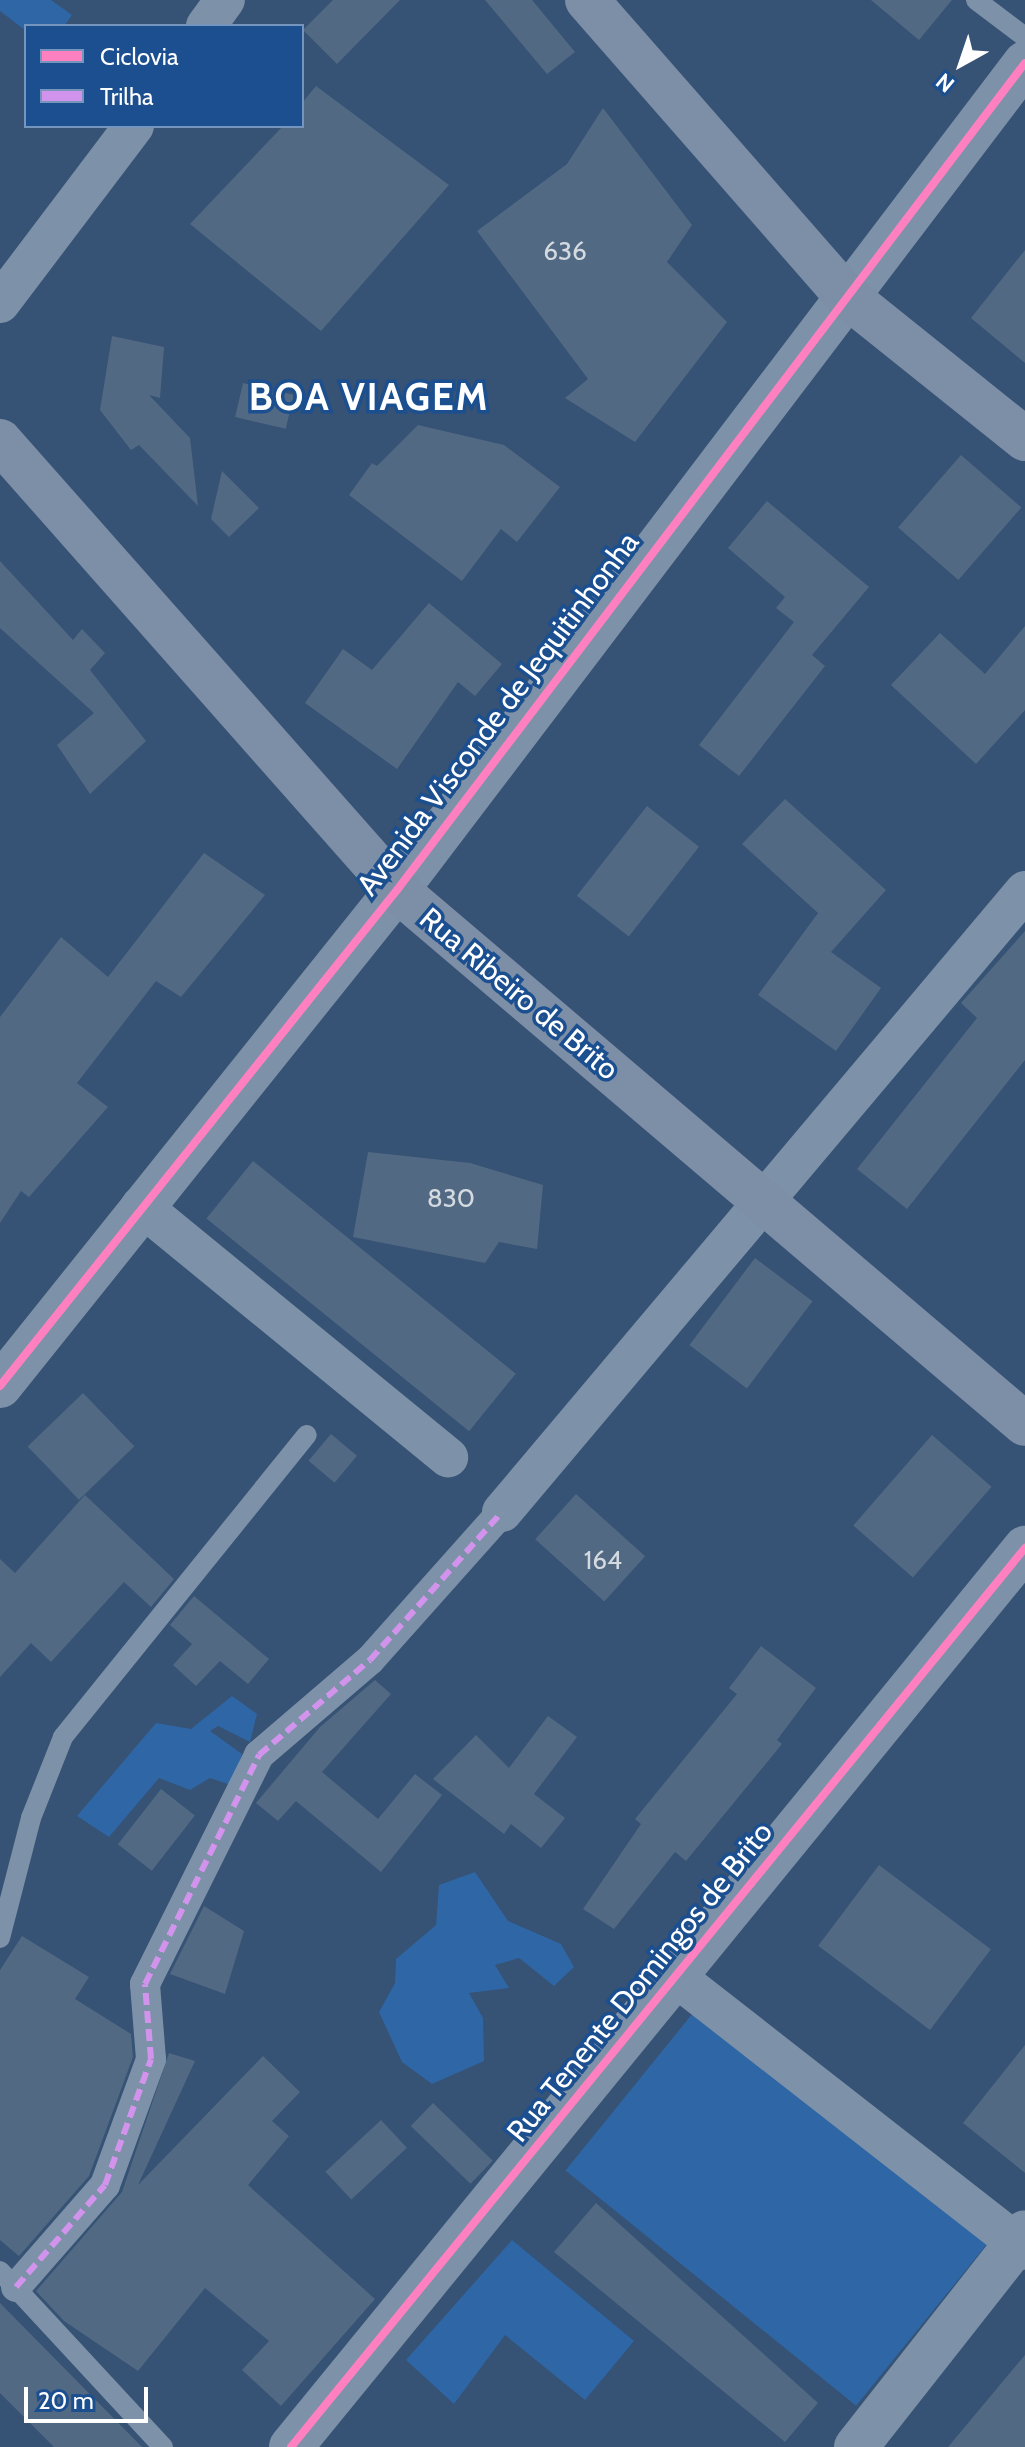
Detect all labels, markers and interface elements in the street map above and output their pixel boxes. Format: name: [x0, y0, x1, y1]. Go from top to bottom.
legend: [24, 24, 304, 128]
north arrow: [921, 24, 1001, 104]
text: Ciclovia: [100, 42, 178, 71]
text: N: [931, 67, 960, 98]
text: Trilha: [100, 82, 154, 111]
house number: 636: [543, 236, 587, 268]
district label: BOA VIAGEM: [249, 374, 489, 420]
street label: Avenida Visconde de Jequitinhonha: [350, 525, 646, 903]
street label: Rua Ribeiro de Brito: [412, 900, 626, 1088]
house number: 830: [427, 1183, 475, 1215]
house number: 164: [584, 1545, 622, 1577]
street label: Rua Tenente Domingos de Brito: [500, 1815, 780, 2149]
scale bar: [28, 2371, 152, 2421]
text: 20 m: [38, 2386, 94, 2415]

